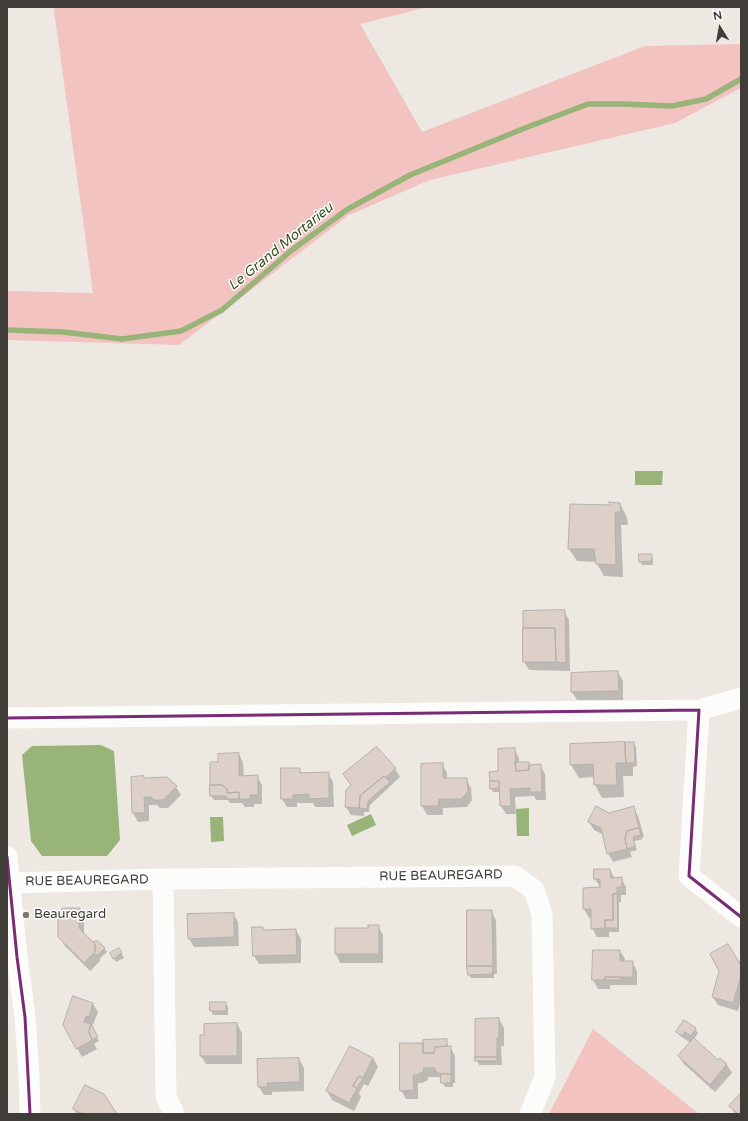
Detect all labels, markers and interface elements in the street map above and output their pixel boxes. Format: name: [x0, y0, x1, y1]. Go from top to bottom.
north arrow: [700, 8, 740, 48]
text: N: [712, 9, 723, 23]
water label: Le Grand Mortarieu: [225, 200, 337, 294]
street label: RUE BEAUREGARD: [379, 867, 503, 885]
street label: RUE BEAUREGARD: [25, 872, 149, 890]
place label: Beauregard: [34, 907, 106, 923]
marker: Beauregard: [21, 910, 31, 920]

